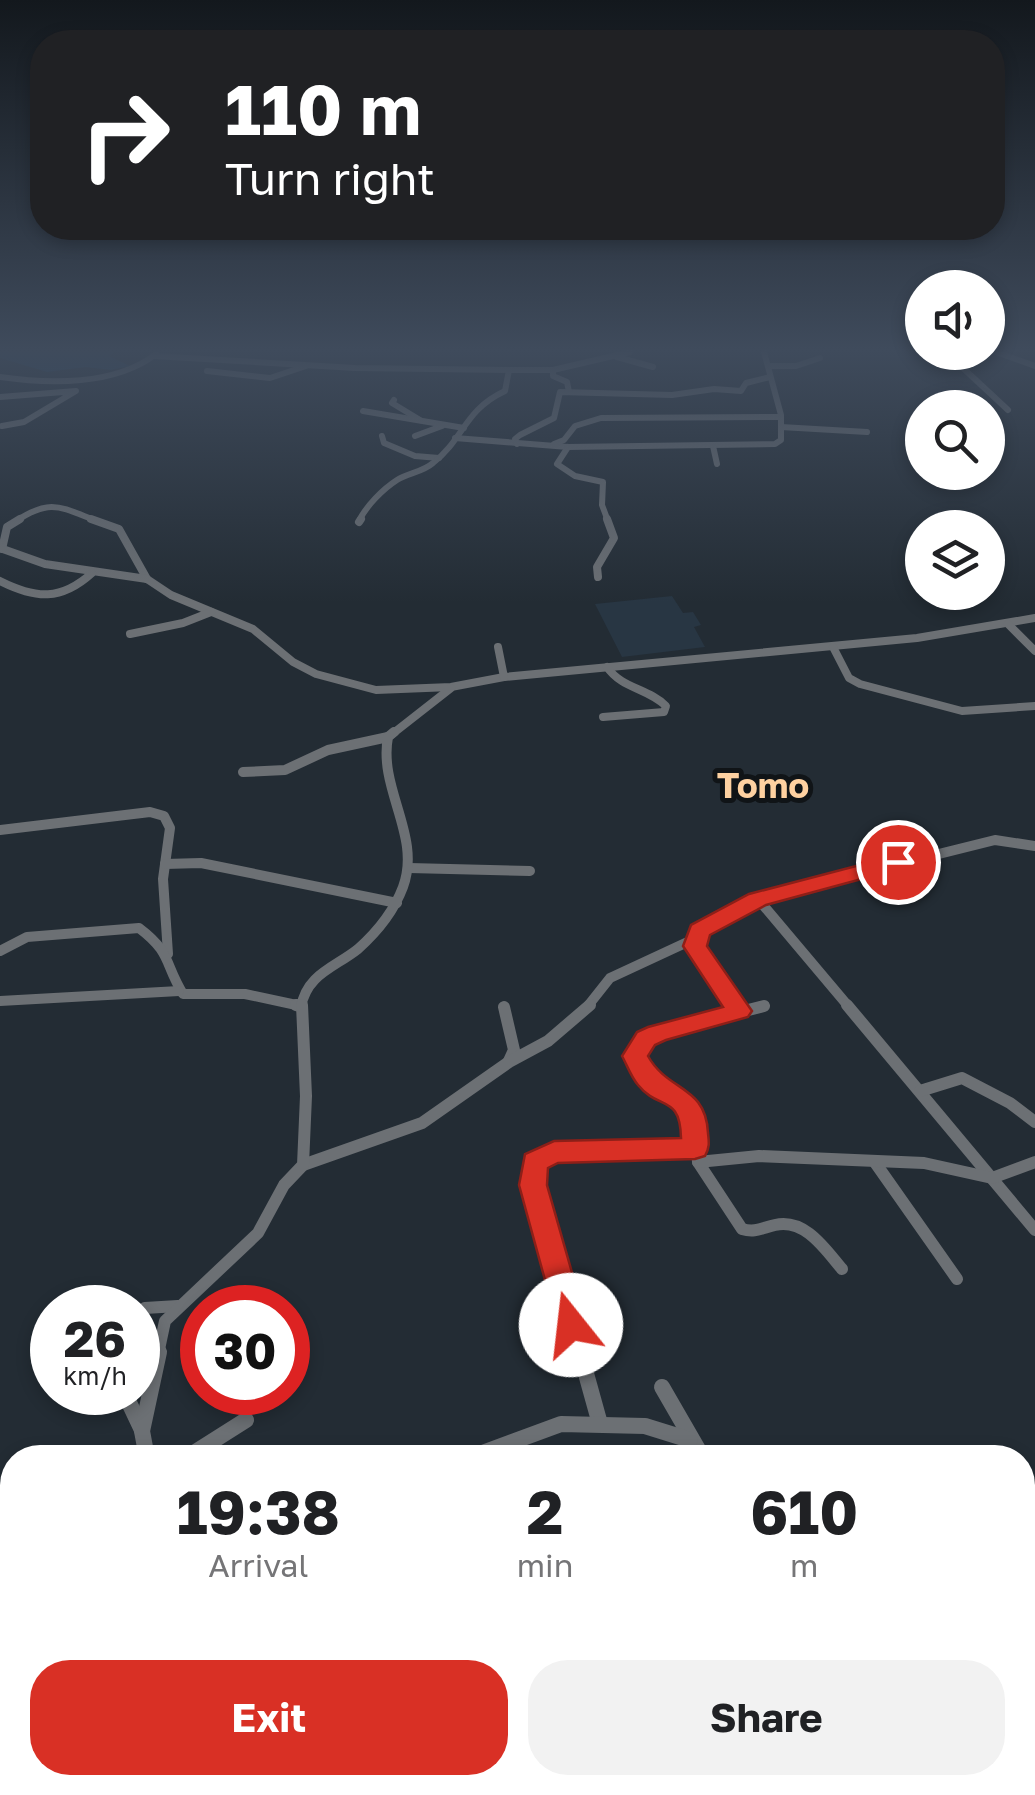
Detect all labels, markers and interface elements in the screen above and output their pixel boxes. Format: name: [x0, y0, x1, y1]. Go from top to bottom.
text: 110 m: [225, 66, 421, 150]
icon: right: [60, 70, 190, 200]
text: Turn right: [225, 151, 435, 205]
map controls: [905, 270, 1005, 610]
button: sound: [905, 270, 1005, 370]
button: search: [905, 390, 1005, 490]
button: layers: [905, 510, 1005, 610]
district label: Tomo: [717, 764, 809, 806]
pin: [856, 820, 941, 905]
icon: arrive: [871, 835, 926, 890]
position arrow: [519, 1273, 623, 1377]
speed limit sign: 30: [180, 1285, 310, 1415]
text: 26: [64, 1308, 126, 1368]
text: km/h: [63, 1360, 127, 1391]
text: 19:38: [177, 1475, 340, 1547]
text: 2: [527, 1475, 563, 1547]
text: 610: [750, 1475, 858, 1547]
text: Arrival: [208, 1546, 309, 1584]
text: min: [517, 1546, 573, 1584]
text: m: [790, 1546, 818, 1584]
button: Exit: [30, 1660, 508, 1775]
button: Share: [528, 1660, 1005, 1775]

